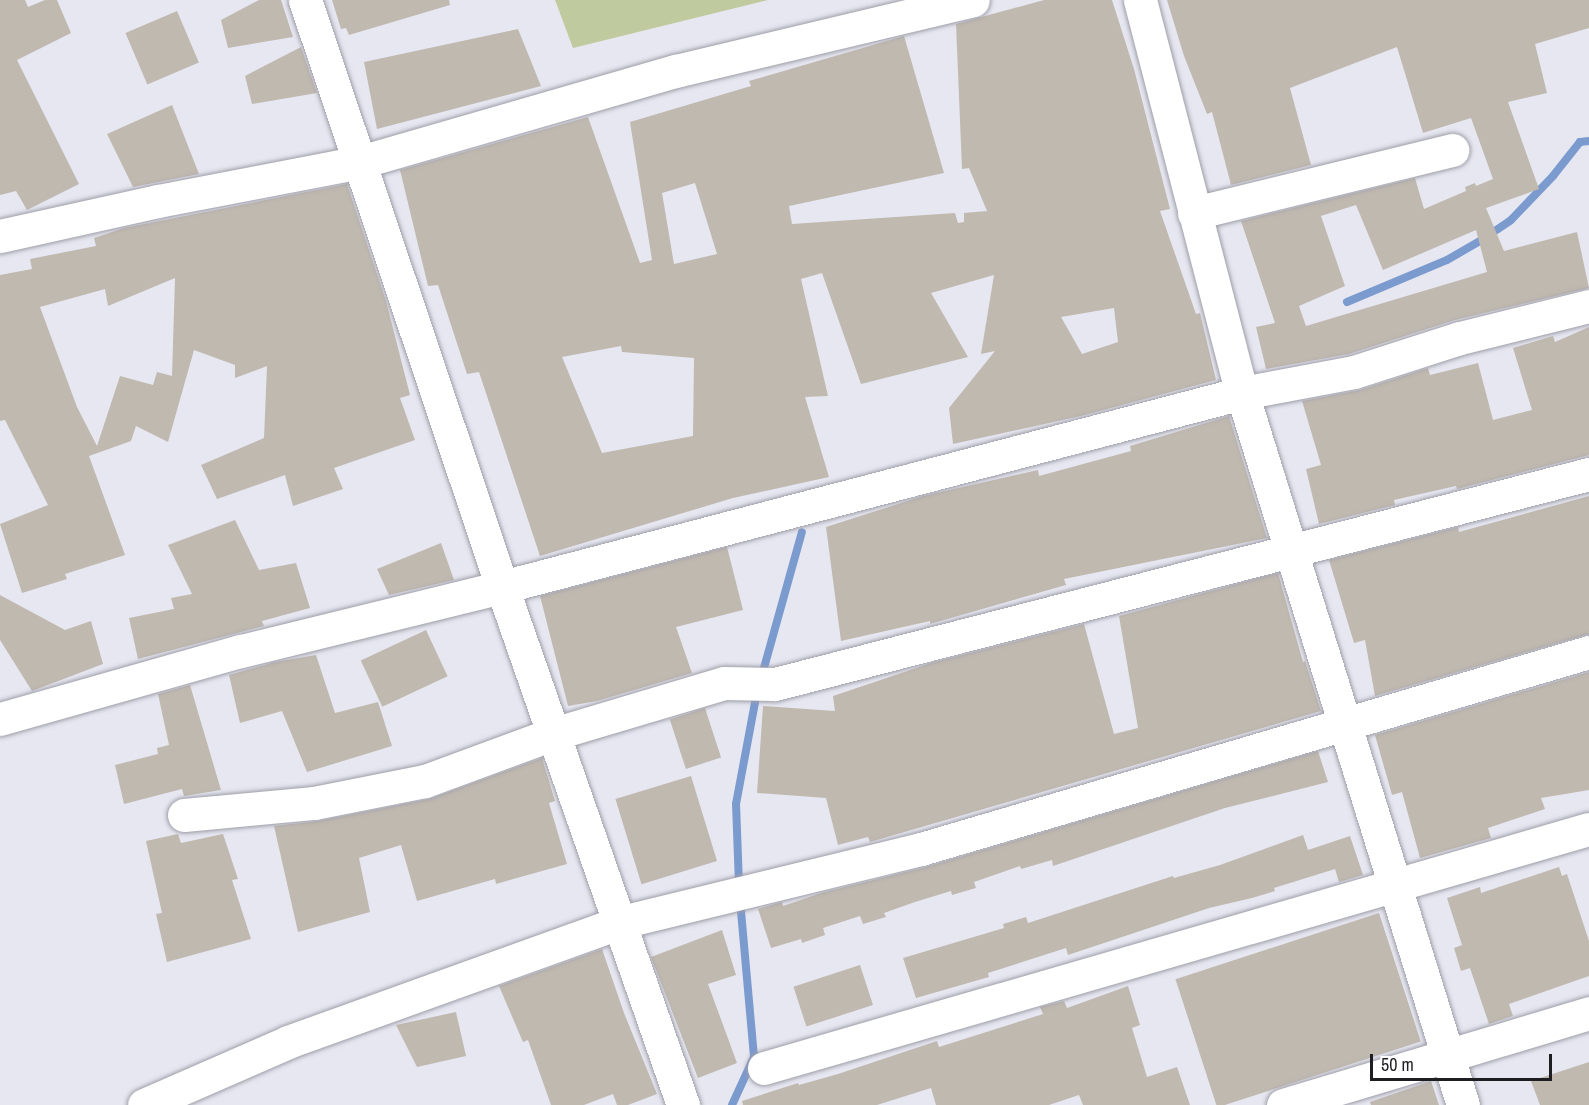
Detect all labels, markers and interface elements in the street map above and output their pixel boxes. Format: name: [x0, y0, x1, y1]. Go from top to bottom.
scale bar: [1373, 1042, 1554, 1080]
text: 50 m: [1381, 1052, 1414, 1077]

